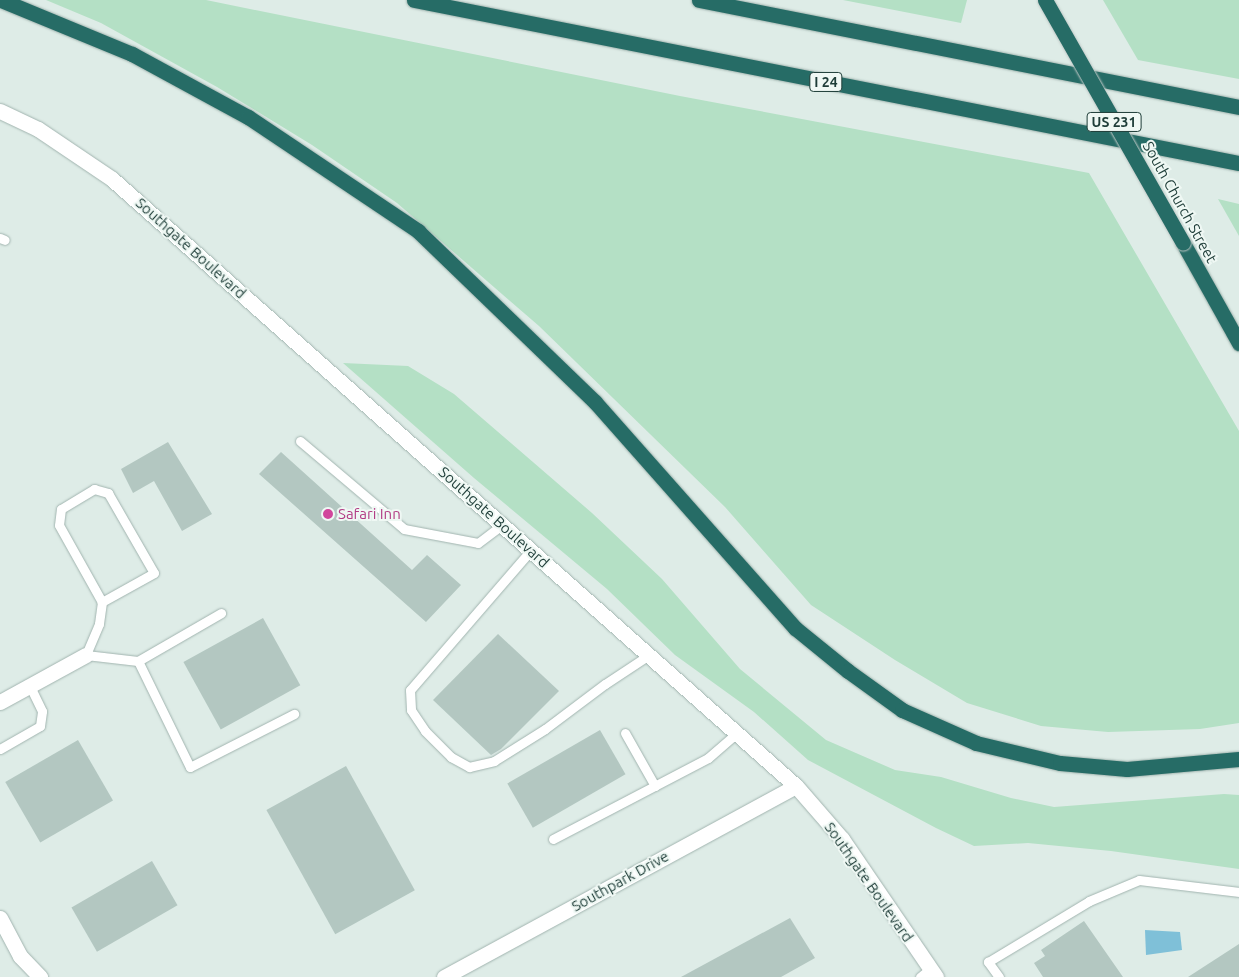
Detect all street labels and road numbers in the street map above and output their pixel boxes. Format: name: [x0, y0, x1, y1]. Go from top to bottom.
road number: I 24: [808, 70, 844, 94]
road number: US 231: [1086, 110, 1142, 134]
street label: South Church Street: [1139, 138, 1221, 266]
street label: Southgate Boulevard: [132, 194, 250, 302]
street label: Southgate Boulevard: [435, 463, 553, 571]
street label: Southgate Boulevard: [821, 819, 917, 945]
street label: Southpark Drive: [568, 847, 672, 915]

